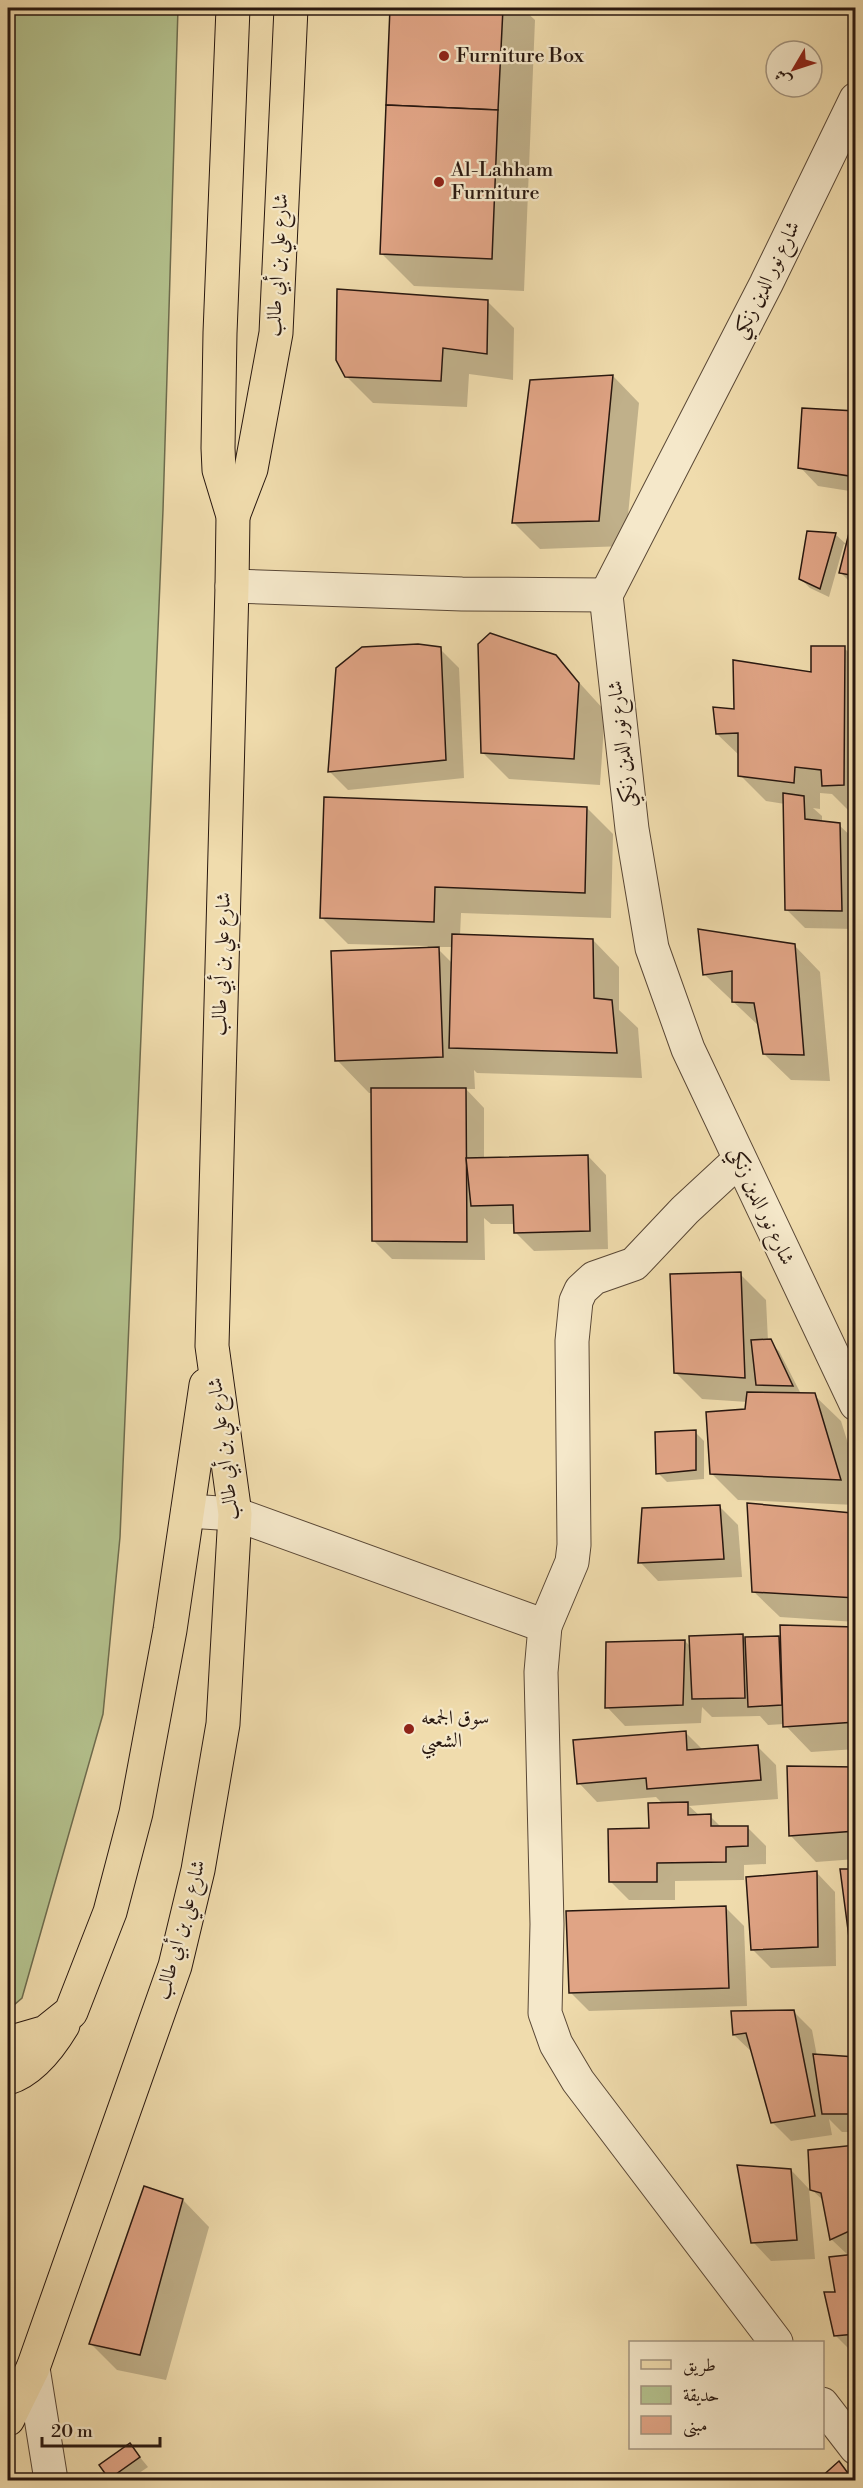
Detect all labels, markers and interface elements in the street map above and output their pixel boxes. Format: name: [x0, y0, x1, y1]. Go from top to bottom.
north arrow: [764, 39, 824, 99]
place label: Furniture Box: [456, 44, 585, 69]
marker: Furniture Box: [437, 49, 451, 63]
text: ش: [770, 65, 796, 90]
place label: Al-Lahham Furniture: [450, 158, 554, 206]
marker: Al-Lahham Furniture: [432, 175, 446, 189]
street label: شارع علي بن أبي طالب: [259, 192, 300, 338]
street label: شارع نور الدين زنكي: [728, 217, 811, 345]
street label: شارع نور الدين زنكي: [603, 679, 646, 809]
street label: شارع علي بن أبي طالب: [204, 892, 243, 1036]
street label: شارع نور الدين زنكي: [718, 1143, 799, 1271]
street label: شارع علي بن أبي طالب: [200, 1375, 251, 1522]
place label: سوق الجمعه الشعبي: [421, 1706, 489, 1759]
marker: سوق الجمعه الشعبي: [402, 1722, 416, 1736]
street label: شارع علي بن أبي طالب: [147, 1857, 217, 2004]
legend: [629, 2341, 824, 2449]
text: طريق: [683, 2354, 716, 2377]
text: حديقة: [683, 2384, 719, 2407]
scale bar: [42, 2410, 160, 2448]
text: مبنى: [683, 2414, 708, 2438]
text: 20 m: [51, 2420, 93, 2443]

